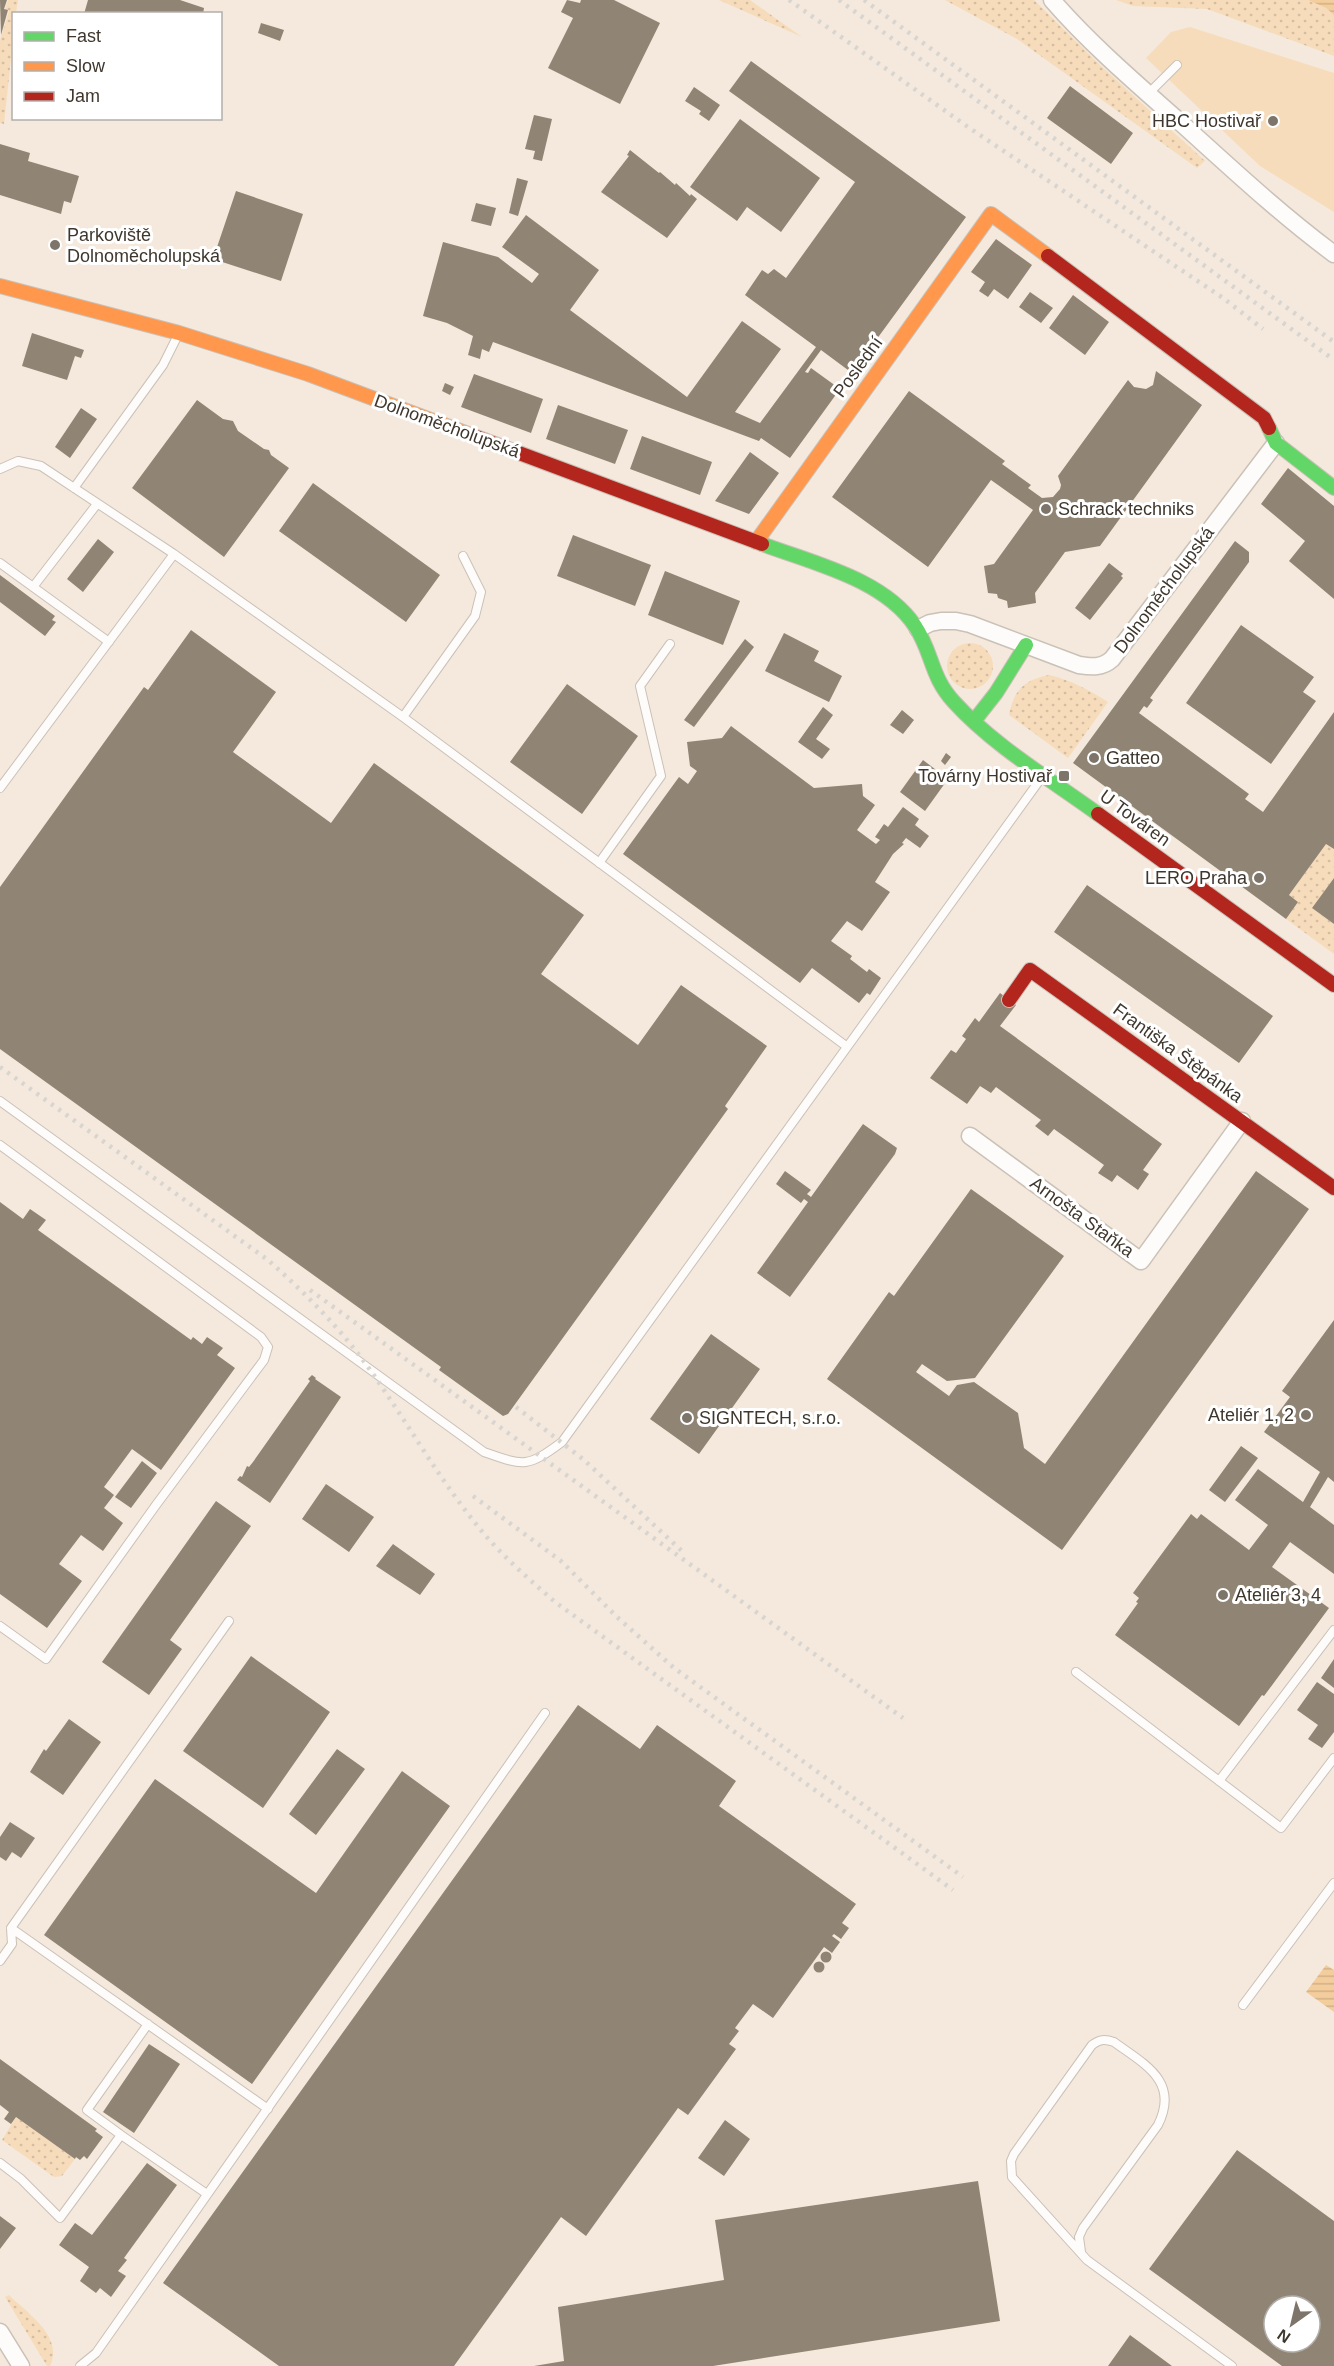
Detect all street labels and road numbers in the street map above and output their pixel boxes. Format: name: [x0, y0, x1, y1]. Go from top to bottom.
street label: Poslední: [829, 333, 887, 401]
street label: Dolnoměcholupská: [372, 390, 523, 462]
street label: Dolnoměcholupská: [1110, 522, 1219, 657]
street label: U Továren: [1096, 786, 1174, 850]
street label: Františka Štěpánka: [1109, 999, 1248, 1107]
street label: Arnošta Staňka: [1026, 1173, 1138, 1262]

